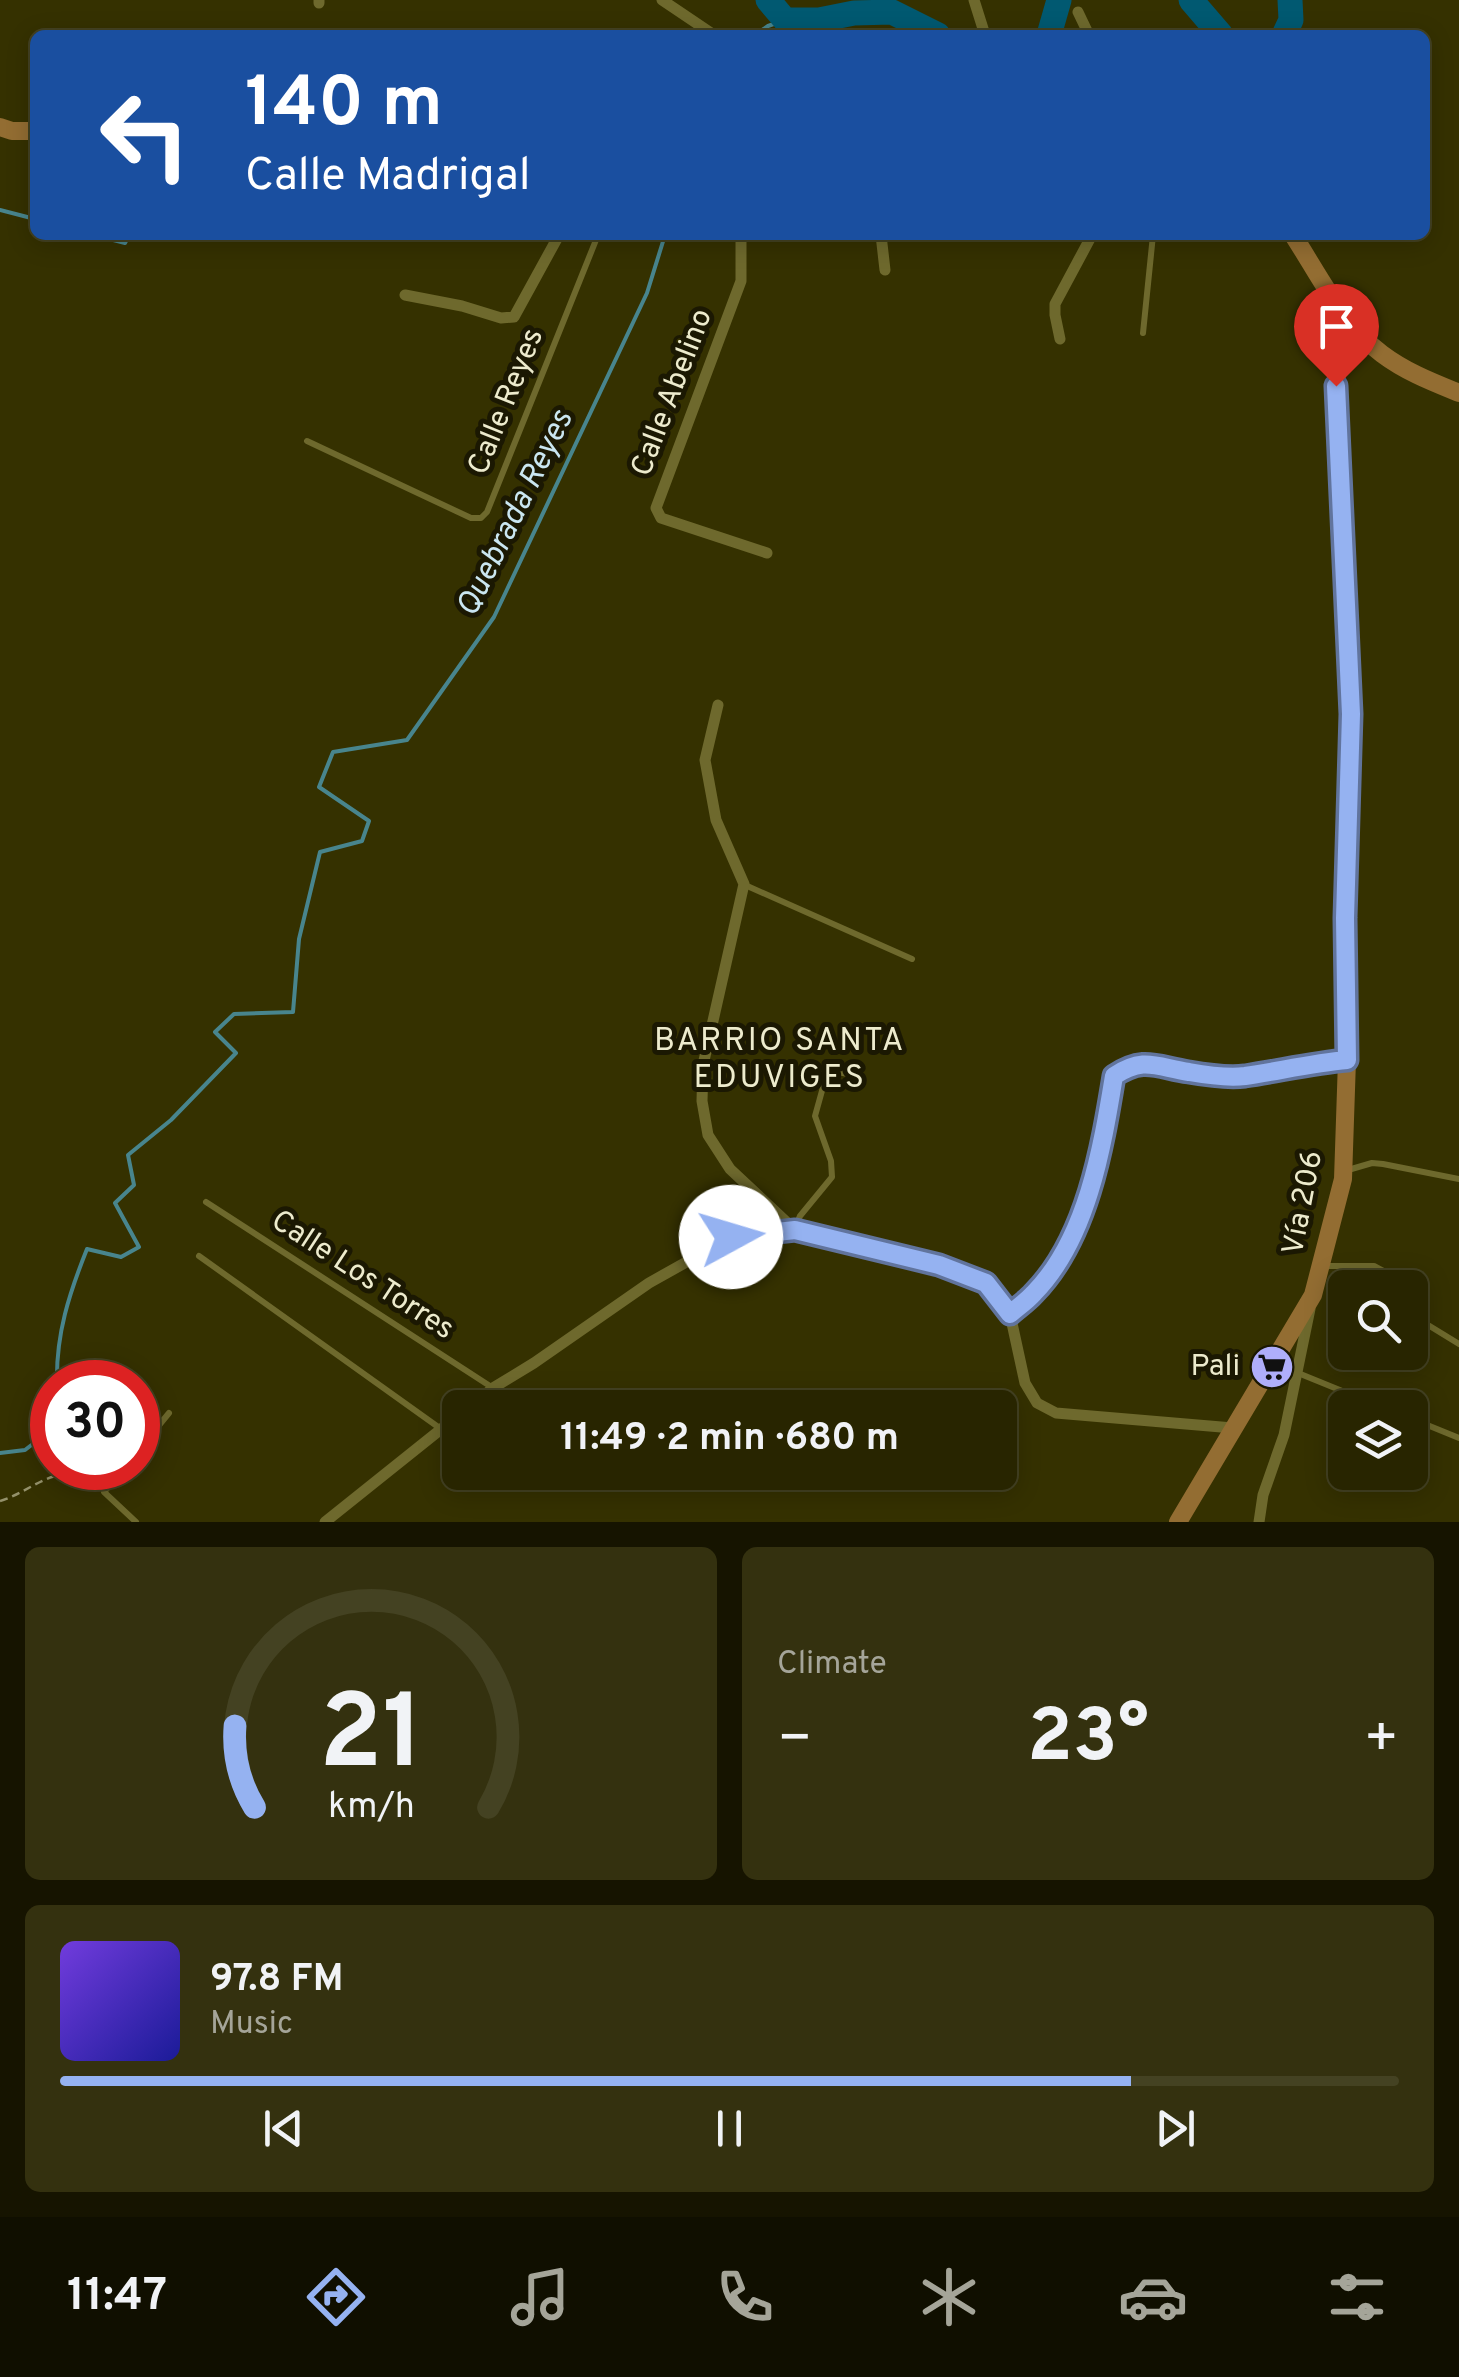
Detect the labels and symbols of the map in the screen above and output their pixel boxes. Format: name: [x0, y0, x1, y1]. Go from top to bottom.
pin: [1294, 284, 1379, 387]
street label: Calle Abelino: [624, 304, 722, 482]
street label: Calle Reyes: [461, 323, 553, 481]
water label: Quebrada Reyes: [449, 404, 583, 624]
district label: BARRIO SANTA EDUVIGES: [654, 1022, 906, 1099]
street label: Vía 206: [1276, 1148, 1332, 1258]
position arrow: [679, 1185, 783, 1289]
street label: Calle Los Torres: [263, 1203, 461, 1349]
supermarket icon: Pali: [1249, 1344, 1295, 1390]
place label: Pali: [1190, 1349, 1240, 1386]
speed limit sign: 30: [30, 1360, 160, 1490]

